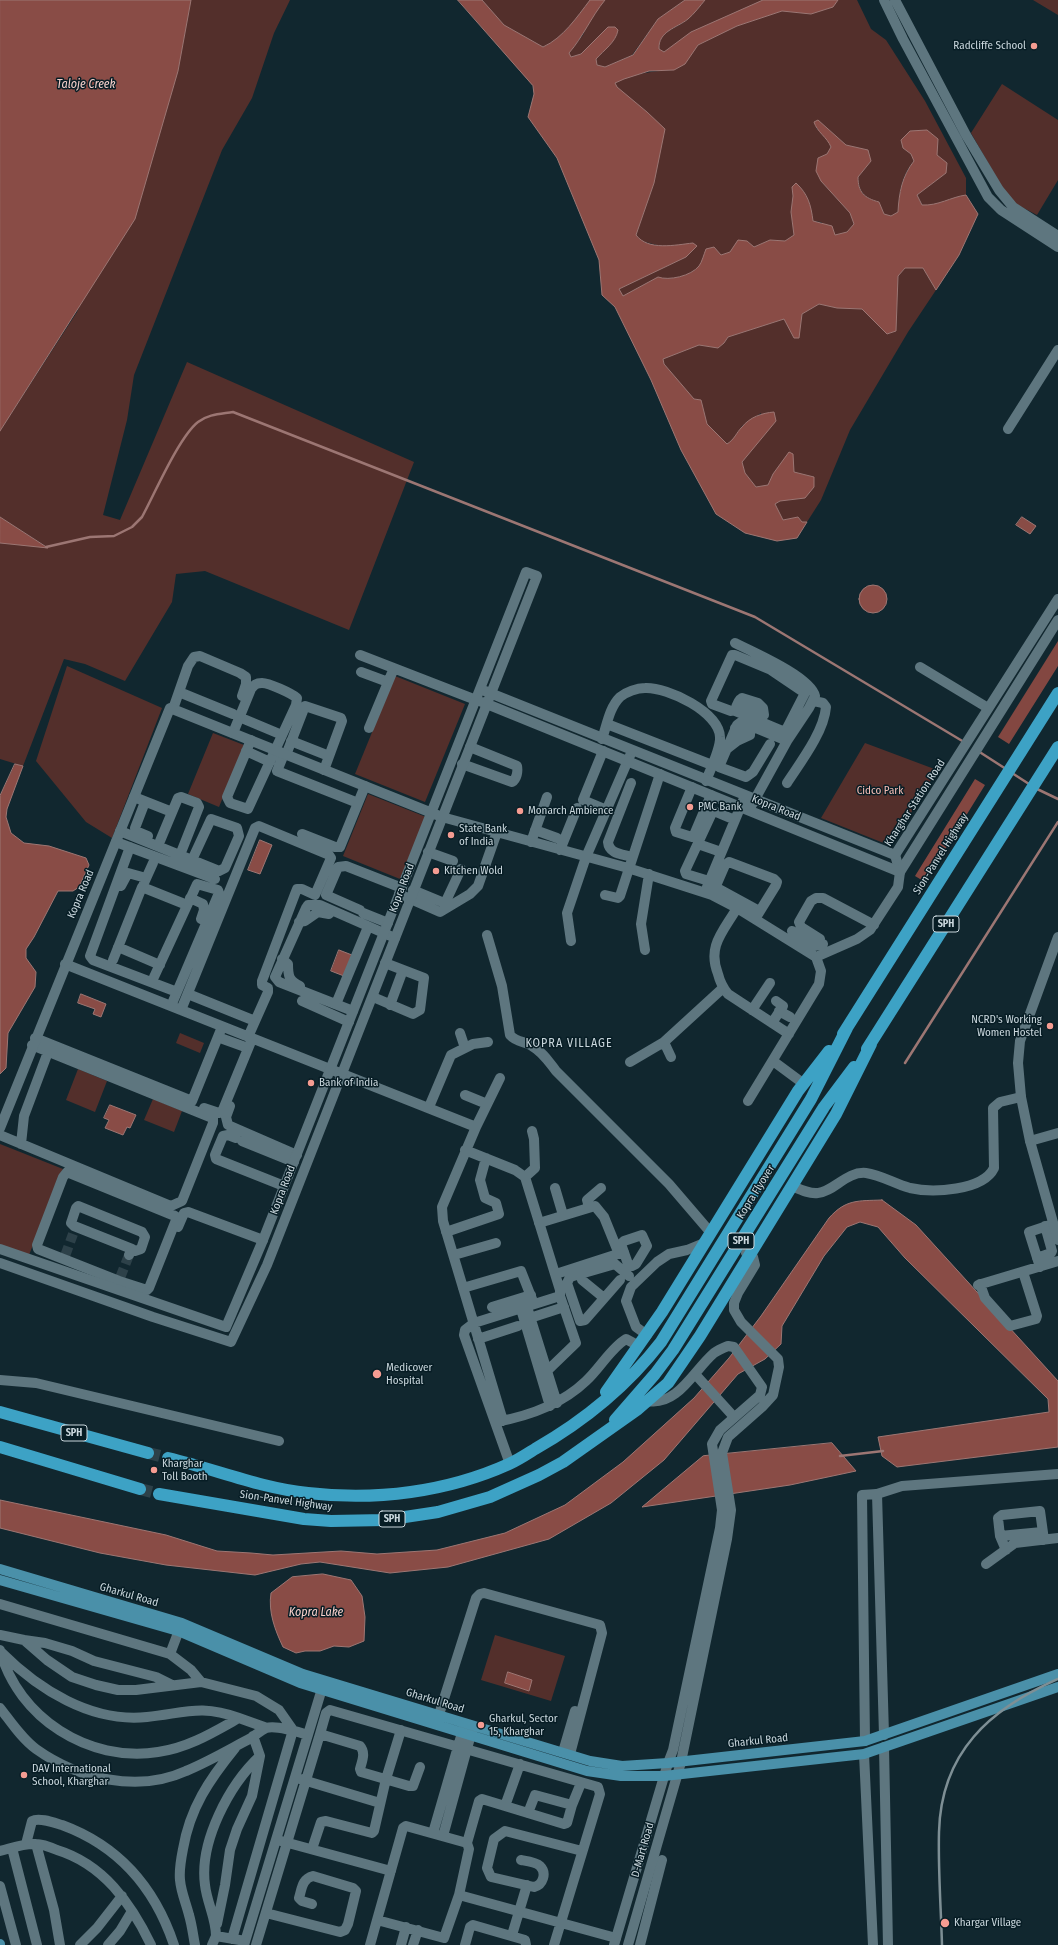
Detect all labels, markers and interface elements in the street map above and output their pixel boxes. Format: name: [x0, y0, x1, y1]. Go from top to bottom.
place label: Radcliffe School: [953, 39, 1026, 53]
marker: Radcliffe School: [1029, 41, 1039, 51]
water label: Taloje Creek: [57, 78, 115, 92]
street label: Kharghar Station Road: [882, 757, 948, 849]
park label: Cidco Park: [857, 784, 903, 798]
street label: Kopra Road: [750, 792, 802, 824]
place label: PMC Bank: [698, 800, 742, 814]
marker: PMC Bank: [685, 802, 695, 812]
place label: Monarch Ambience: [528, 804, 613, 818]
marker: Monarch Ambience: [515, 806, 525, 816]
street label: Sion-Panvel Highway: [911, 811, 971, 897]
place label: State Bank of India: [459, 822, 507, 848]
marker: State Bank of India: [446, 830, 456, 840]
street label: Kopra Road: [387, 862, 417, 914]
place label: Kitchen Wold: [444, 864, 503, 878]
marker: Kitchen Wold: [431, 866, 441, 876]
street label: Kopra Road: [65, 868, 97, 920]
road number: SPH: [933, 916, 959, 932]
place label: NCRD's Working Women Hostel: [971, 1013, 1042, 1039]
marker: NCRD's Working Women Hostel: [1045, 1021, 1055, 1031]
district label: KOPRA VILLAGE: [525, 1037, 613, 1051]
place label: Bank of India: [319, 1076, 378, 1090]
marker: Bank of India: [306, 1078, 316, 1088]
street label: Kopra Flyover: [734, 1163, 778, 1221]
street label: Kopra Road: [268, 1164, 298, 1216]
road number: SPH: [728, 1233, 754, 1249]
place label: Medicover Hospital: [386, 1361, 432, 1387]
marker: Medicover Hospital: [371, 1368, 383, 1380]
road number: SPH: [61, 1425, 87, 1441]
place label: Kharghar Toll Booth: [162, 1457, 208, 1483]
marker: Kharghar Toll Booth: [149, 1465, 159, 1475]
street label: Sion-Panvel Highway: [239, 1488, 333, 1514]
road number: SPH: [379, 1511, 405, 1527]
street label: Gharkul Road: [98, 1580, 160, 1610]
water label: Kopra Lake: [289, 1606, 343, 1620]
street label: Gharkul Road: [404, 1686, 466, 1716]
place label: Gharkul, Sector 15, Kharghar: [489, 1712, 558, 1738]
marker: Gharkul, Sector 15, Kharghar: [476, 1720, 486, 1730]
street label: Gharkul Road: [727, 1731, 789, 1751]
place label: DAV International School, Kharghar: [32, 1762, 111, 1788]
marker: DAV International School, Kharghar: [19, 1770, 29, 1780]
street label: D-Mart Road: [629, 1821, 657, 1879]
place label: Khargar Village: [954, 1916, 1021, 1930]
marker: Khargar Village: [939, 1917, 951, 1929]

